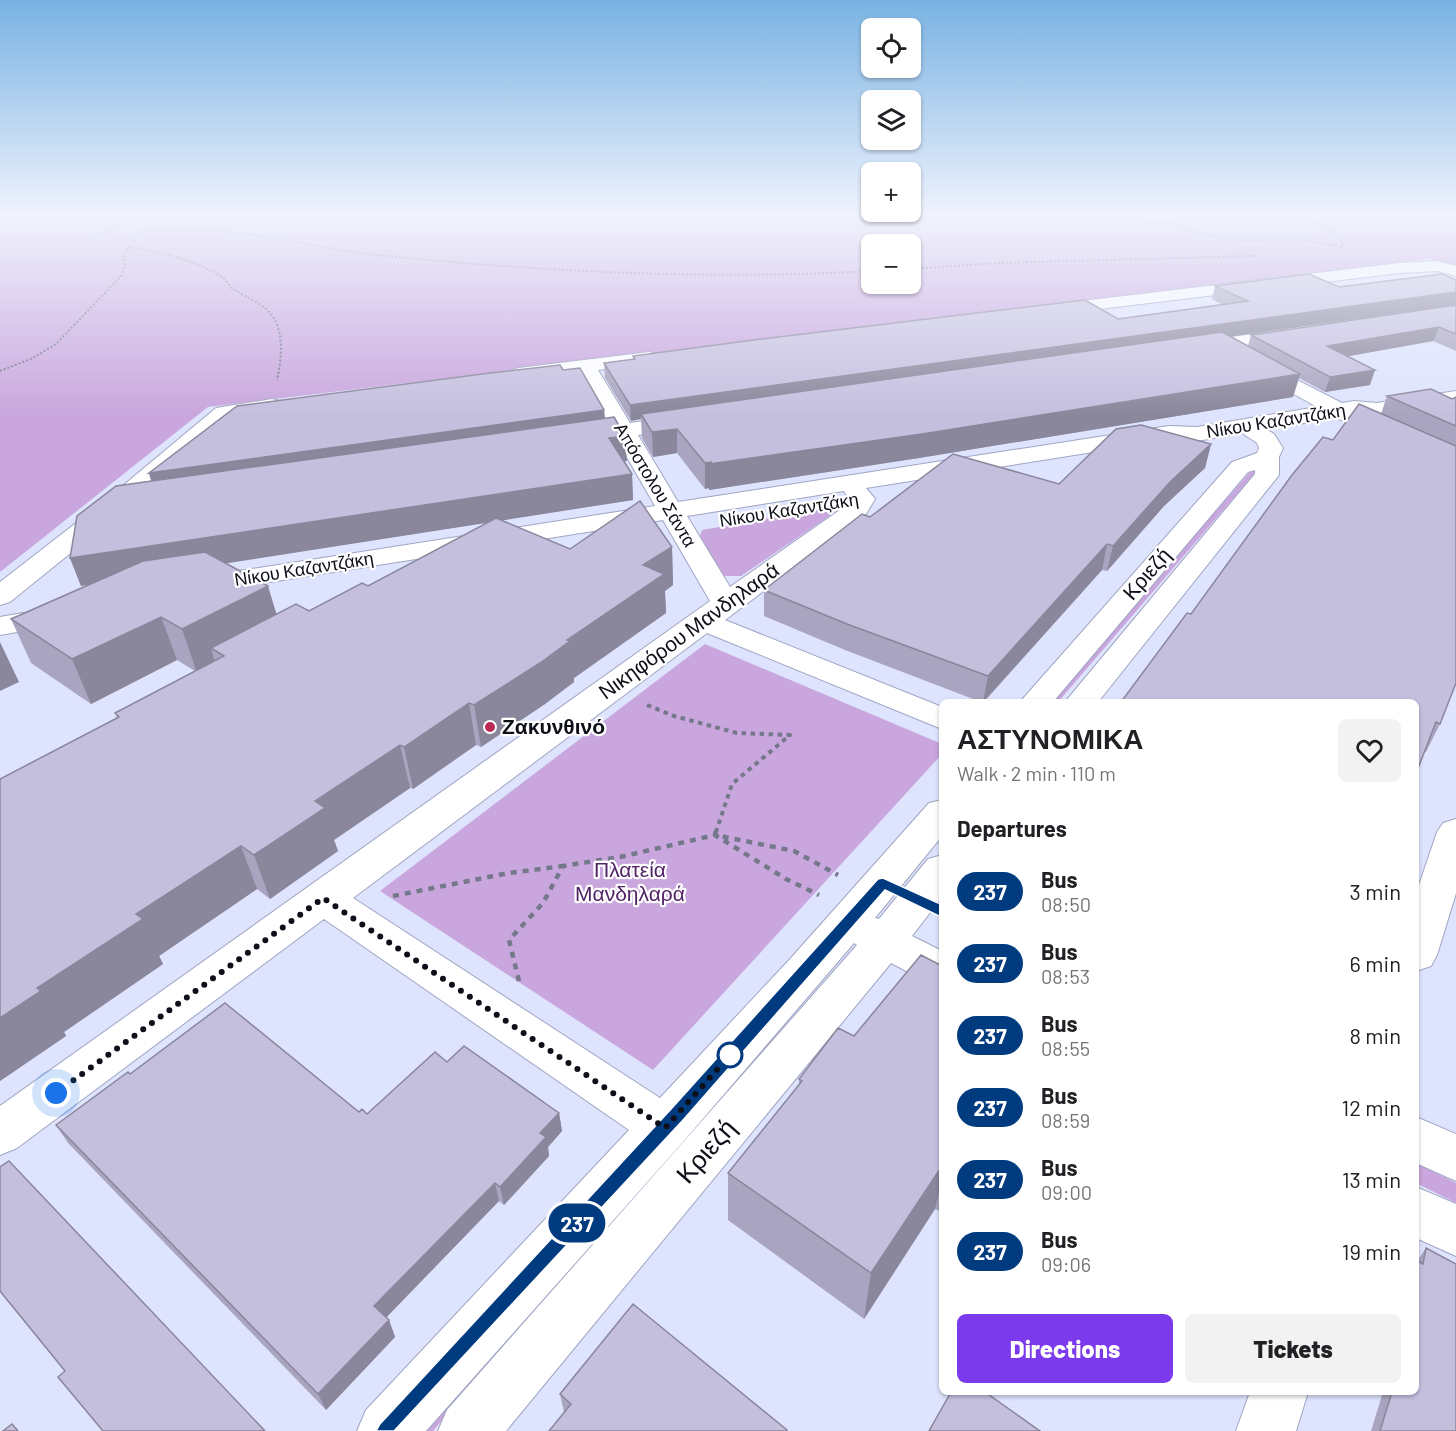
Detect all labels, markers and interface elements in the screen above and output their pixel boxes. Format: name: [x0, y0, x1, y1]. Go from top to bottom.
map controls: [861, 18, 921, 294]
button: locate: [861, 18, 921, 78]
button: layers: [861, 90, 921, 150]
button: +: [861, 162, 921, 222]
button: −: [861, 234, 921, 294]
street label: Νίκου Καζαντζάκη: [1205, 398, 1347, 442]
street label: Απόστολου Σάντα: [610, 418, 702, 551]
street label: Νίκου Καζαντζάκη: [718, 487, 860, 531]
street label: Κριεζή: [1117, 542, 1175, 604]
street label: Νίκου Καζαντζάκη: [233, 546, 375, 590]
street label: Νικηφόρου Μανδηλαρά: [593, 556, 783, 704]
place label: Ζακυνθινό: [502, 713, 605, 738]
button: heart: [1338, 719, 1401, 782]
marker: Ζακυνθινό: [483, 720, 497, 734]
text: ΑΣΤΥΝΟΜΙΚΑ: [957, 721, 1143, 755]
text: Walk · 2 min · 110 m: [957, 761, 1116, 785]
text: Departures: [957, 815, 1067, 841]
park label: Πλατεία Μανδηλαρά: [575, 856, 685, 905]
text: Bus: [1041, 866, 1078, 892]
text: 3 min: [1350, 878, 1401, 904]
text: 237: [973, 879, 1007, 904]
text: 08:50: [1041, 892, 1091, 916]
text: Bus: [1041, 938, 1078, 964]
text: 6 min: [1350, 950, 1401, 976]
text: 237: [973, 951, 1007, 976]
text: 08:53: [1041, 964, 1090, 988]
text: Bus: [1041, 1010, 1078, 1036]
text: 8 min: [1349, 1022, 1401, 1048]
text: 237: [973, 1023, 1007, 1048]
text: 08:55: [1041, 1036, 1090, 1060]
unlabelled marker: [717, 1042, 743, 1068]
your location: [41, 1078, 71, 1108]
text: Bus: [1041, 1082, 1078, 1108]
text: 12 min: [1341, 1094, 1401, 1120]
text: 237: [973, 1095, 1007, 1120]
text: 08:59: [1041, 1108, 1090, 1132]
street label: Κριεζή: [669, 1112, 741, 1188]
text: Bus: [1041, 1154, 1078, 1180]
text: 13 min: [1342, 1166, 1401, 1192]
text: 237: [973, 1167, 1007, 1192]
text: 09:00: [1041, 1180, 1092, 1204]
line badge: 237: [542, 1204, 612, 1242]
text: 237: [560, 1211, 594, 1236]
text: Bus: [1041, 1226, 1078, 1252]
text: 19 min: [1342, 1238, 1401, 1264]
text: 237: [973, 1239, 1007, 1264]
text: 09:06: [1041, 1252, 1091, 1276]
button: Directions: [957, 1314, 1173, 1383]
button: Tickets: [1185, 1314, 1401, 1383]

